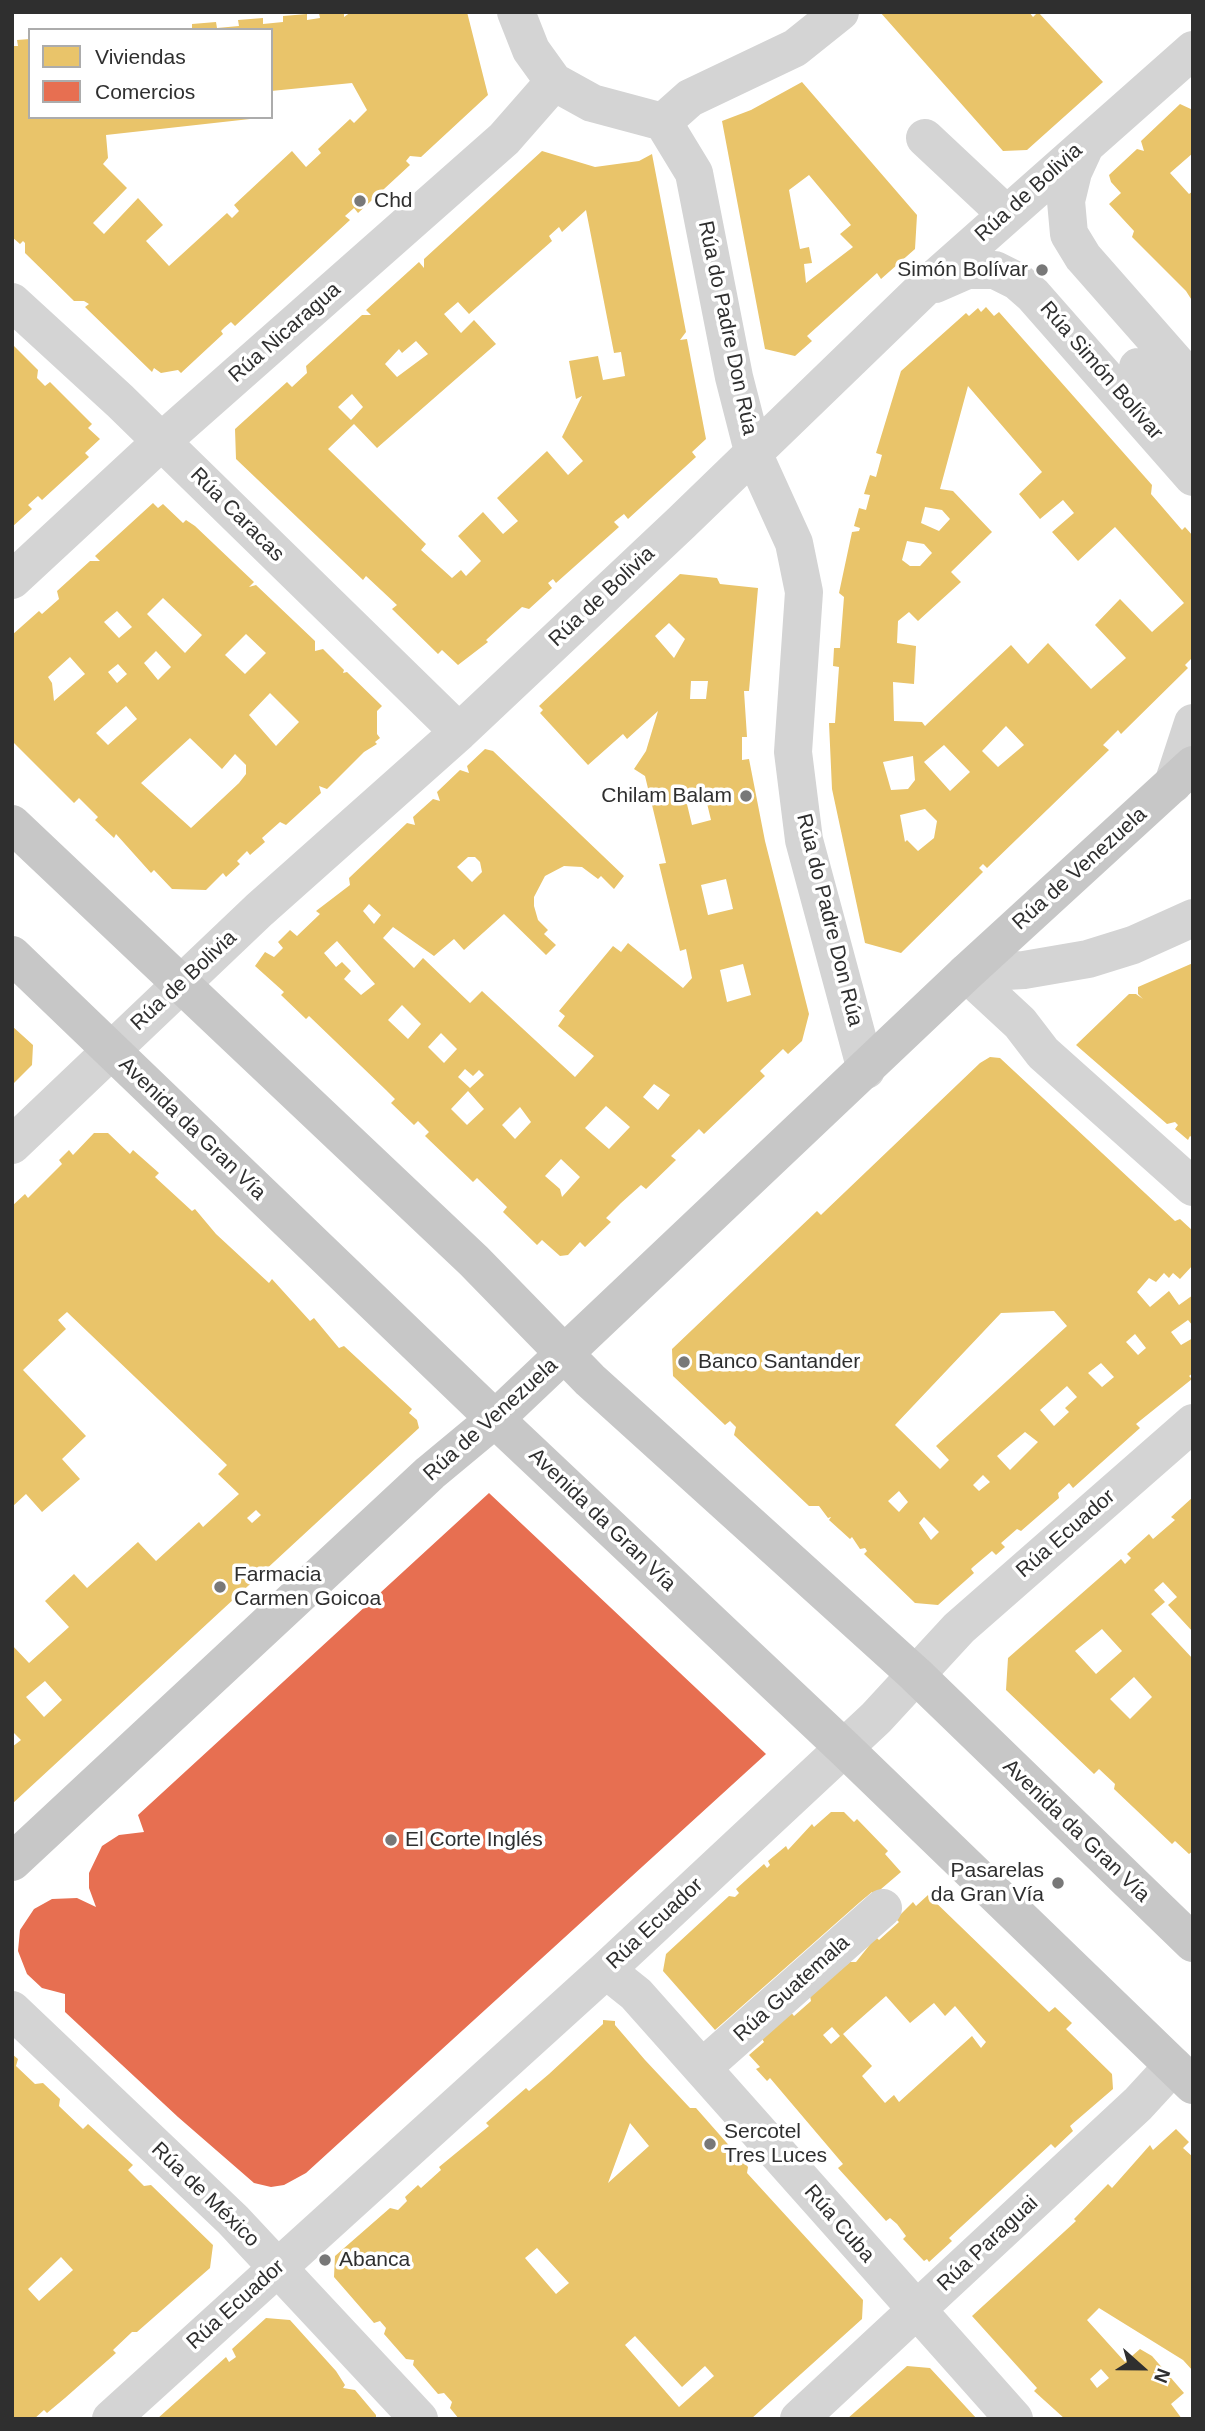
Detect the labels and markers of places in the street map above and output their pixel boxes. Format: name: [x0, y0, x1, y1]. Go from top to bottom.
place label: Chd: [374, 188, 413, 214]
marker: Chd: [352, 193, 368, 209]
place label: Simón Bolívar: [897, 257, 1028, 283]
marker: Simón Bolívar: [1034, 262, 1050, 278]
place label: Chilam Balam: [601, 783, 732, 809]
marker: Chilam Balam: [738, 788, 754, 804]
place label: Banco Santander: [698, 1349, 860, 1375]
marker: Banco Santander: [676, 1354, 692, 1370]
place label: Farmacia Carmen Goicoa: [234, 1562, 381, 1612]
marker: Farmacia Carmen Goicoa: [212, 1579, 228, 1595]
place label: El Corte Inglés: [405, 1827, 543, 1853]
marker: El Corte Inglés: [383, 1832, 399, 1848]
place label: Pasarelas da Gran Vía: [931, 1858, 1044, 1908]
marker: Pasarelas da Gran Vía: [1050, 1875, 1066, 1891]
place label: Sercotel Tres Luces: [724, 2119, 827, 2169]
marker: Sercotel Tres Luces: [702, 2136, 718, 2152]
place label: Abanca: [339, 2247, 410, 2273]
marker: Abanca: [317, 2252, 333, 2268]

